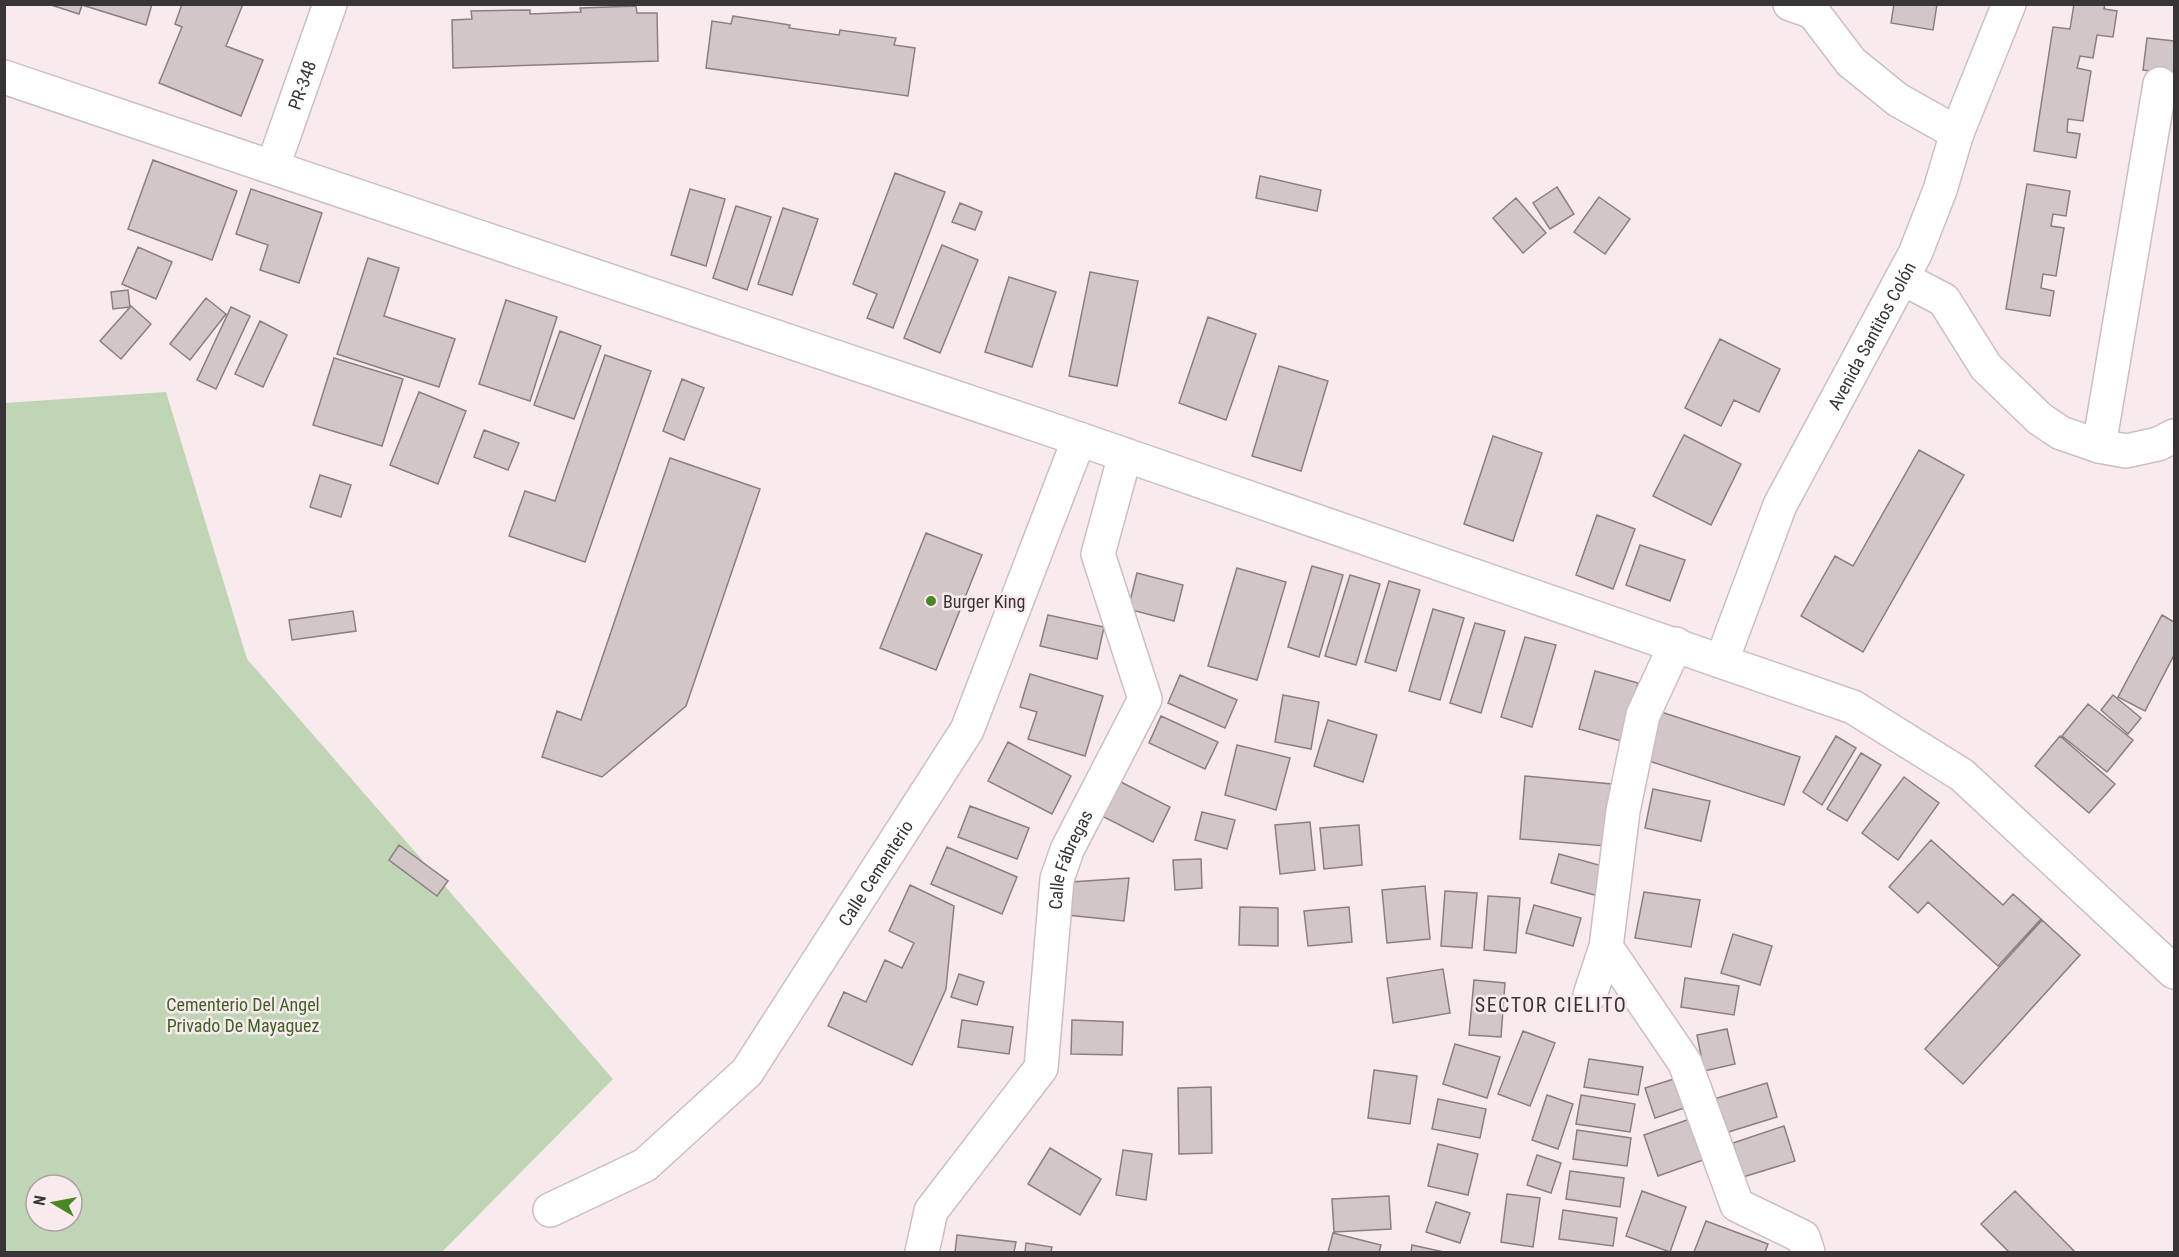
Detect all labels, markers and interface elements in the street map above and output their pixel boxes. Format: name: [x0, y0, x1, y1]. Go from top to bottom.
street label: PR-348: [283, 57, 320, 112]
street label: Avenida Santitos Colón: [1823, 258, 1919, 413]
place label: Burger King: [943, 591, 1025, 612]
marker: Burger King: [924, 594, 938, 608]
street label: Calle Fábregas: [1044, 806, 1096, 910]
street label: Calle Cementerio: [833, 816, 917, 930]
district label: SECTOR CIELITO: [1475, 993, 1627, 1017]
park label: Cementerio Del Angel Privado De Mayaguez: [166, 994, 320, 1036]
north arrow: [24, 1173, 84, 1233]
text: N: [30, 1194, 50, 1207]

